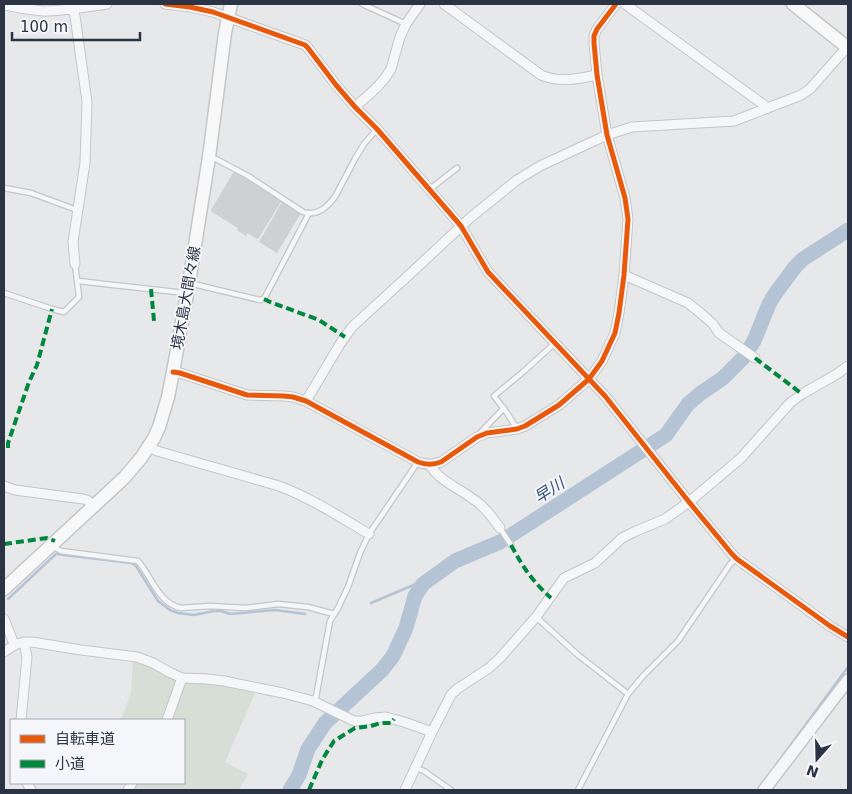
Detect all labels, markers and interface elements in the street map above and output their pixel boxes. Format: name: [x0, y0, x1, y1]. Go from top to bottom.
scale bar: [12, 10, 140, 42]
text: 100 m: [20, 18, 68, 36]
street label: 境木島大間々線: [168, 245, 204, 351]
water label: 早川: [531, 473, 570, 507]
legend: [10, 719, 185, 784]
text: 自転車道: [55, 730, 115, 748]
north arrow: [792, 734, 842, 784]
text: 小道: [55, 755, 85, 773]
text: N: [804, 762, 821, 781]

